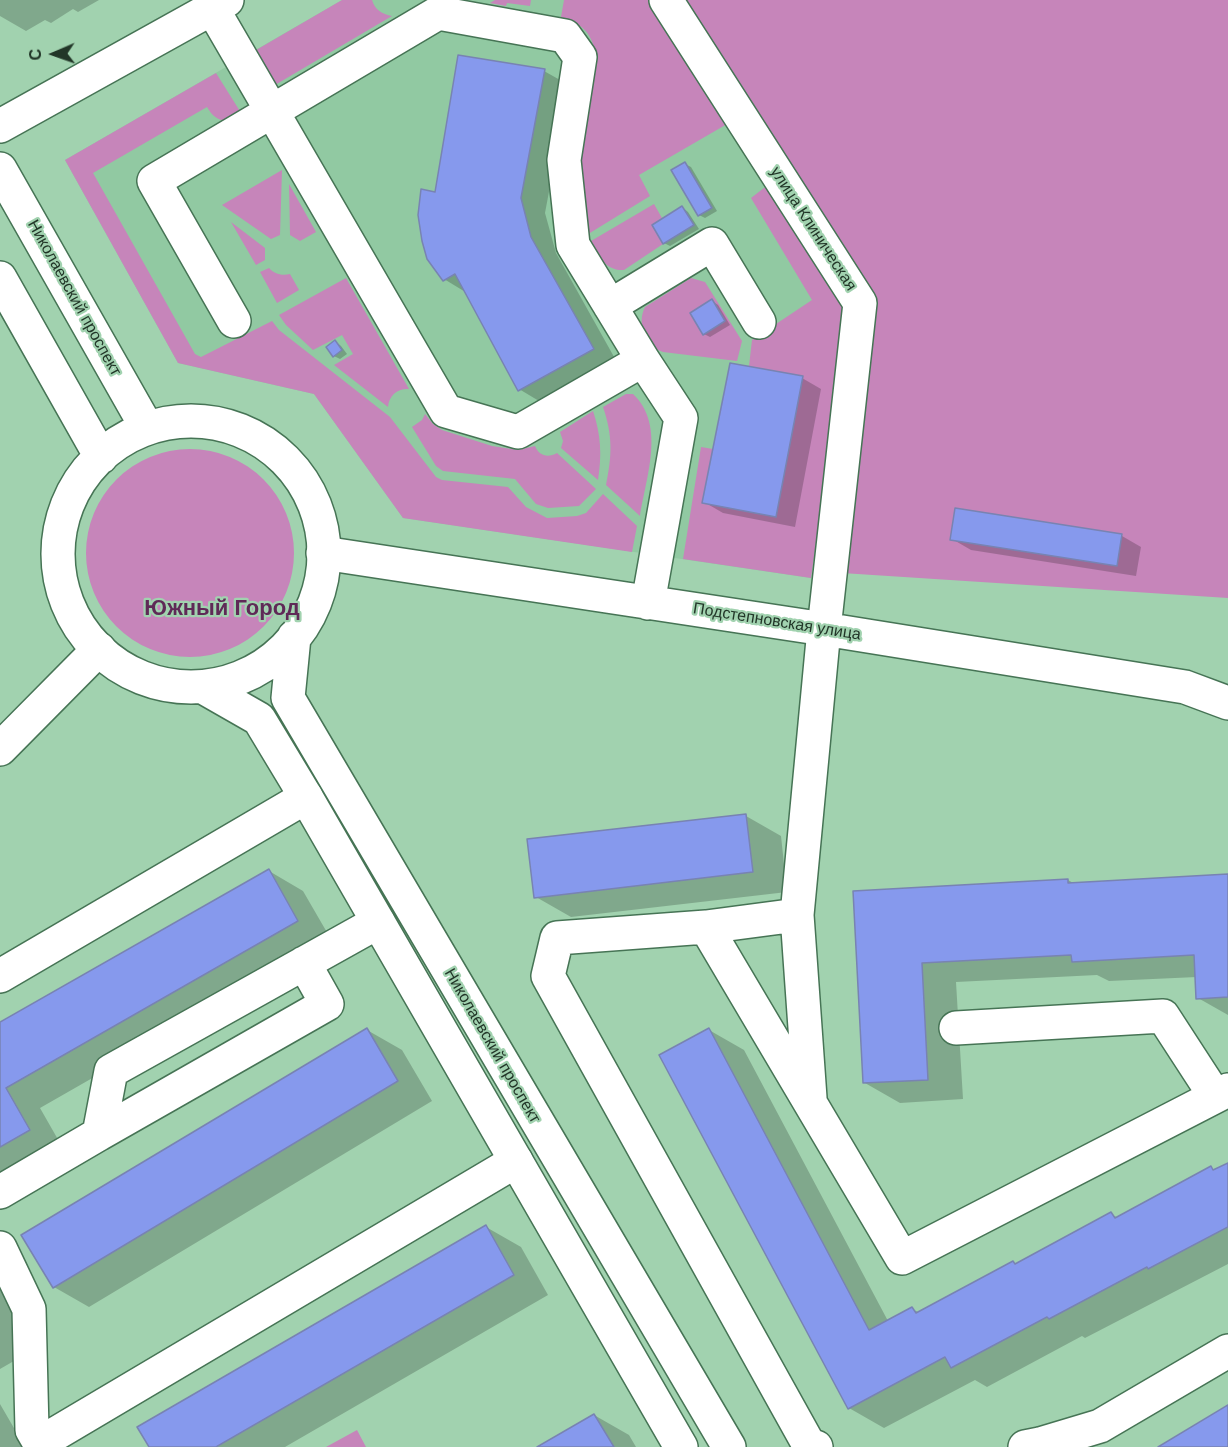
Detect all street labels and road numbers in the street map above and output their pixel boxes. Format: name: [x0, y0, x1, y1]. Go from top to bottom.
street label: улица Клиническая: [766, 163, 860, 295]
street label: Николаевский проспект: [23, 217, 125, 379]
street label: Подстепновская улица: [692, 599, 862, 645]
street label: Николаевский проспект: [440, 965, 544, 1127]

